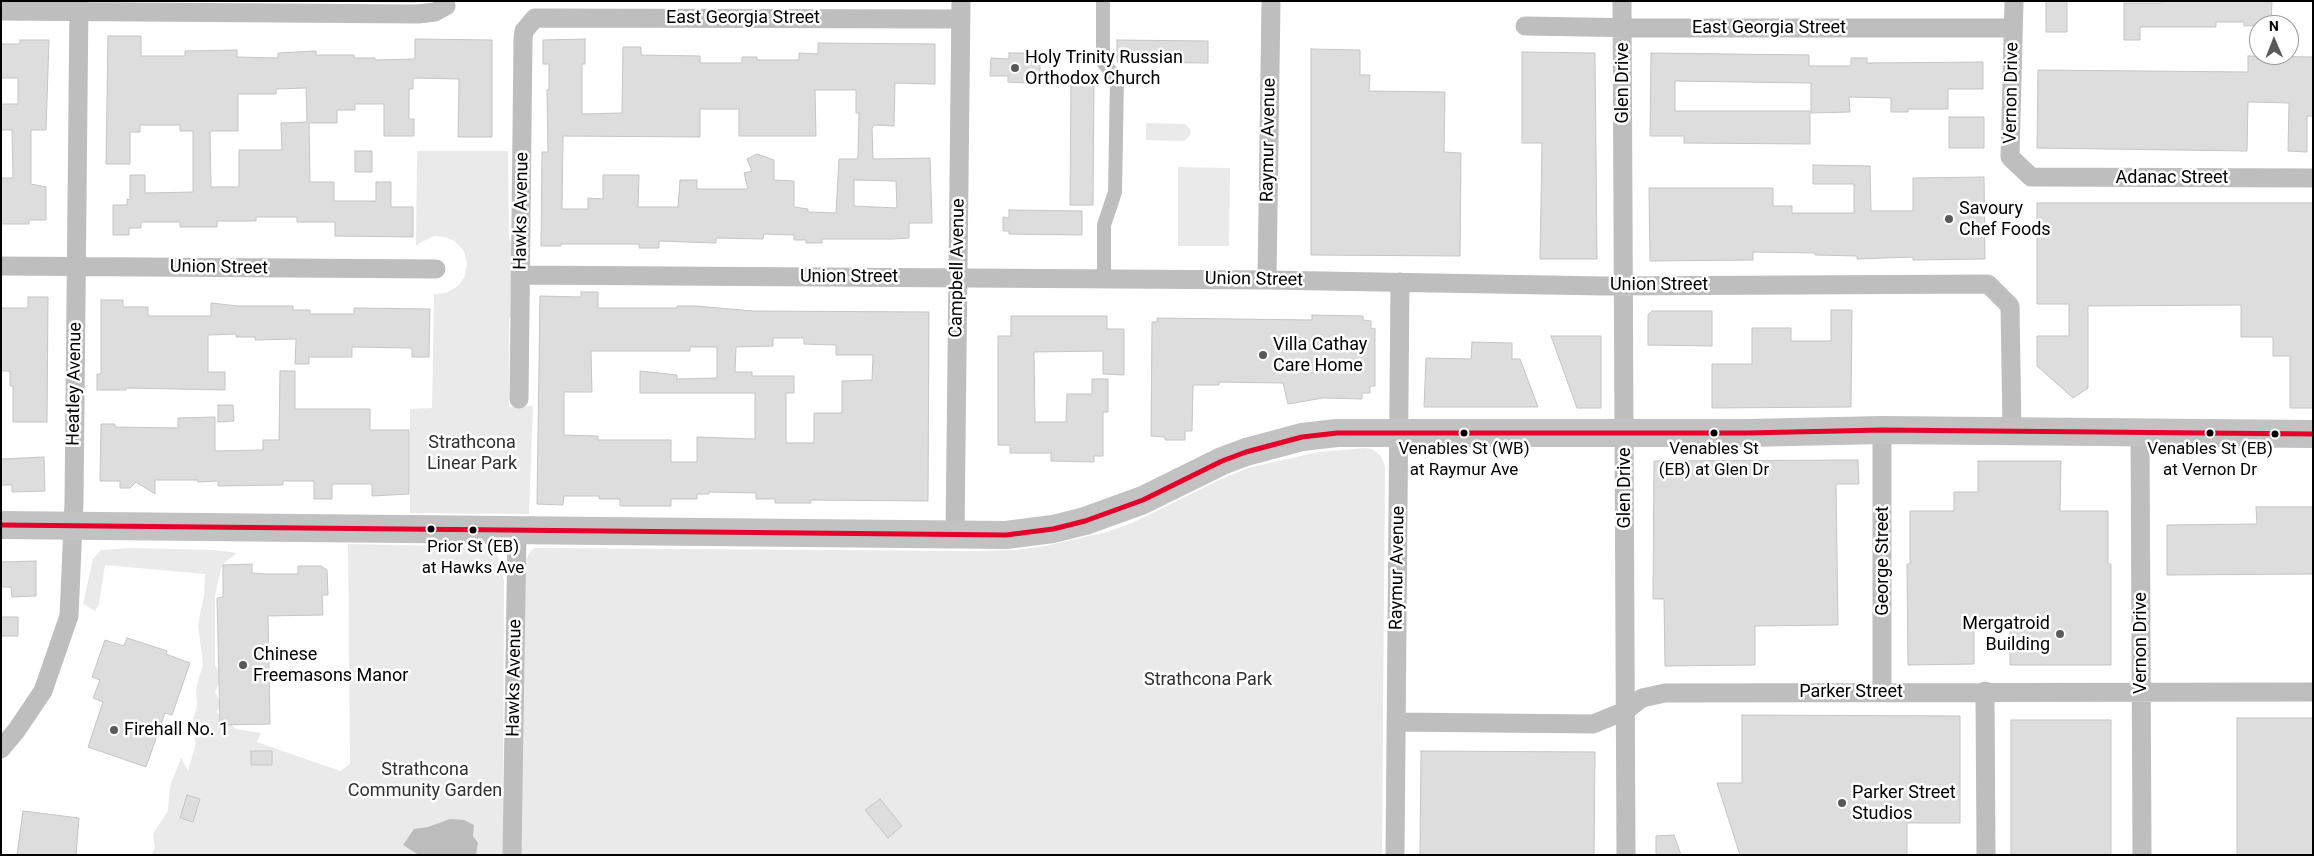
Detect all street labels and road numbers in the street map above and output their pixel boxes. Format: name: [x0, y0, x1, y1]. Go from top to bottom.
street label: East Georgia Street: [666, 7, 820, 29]
street label: East Georgia Street: [1692, 17, 1846, 39]
street label: Glen Drive: [1612, 42, 1634, 124]
street label: Vernon Drive: [2000, 42, 2024, 144]
street label: Raymur Avenue: [1257, 78, 1281, 202]
street label: Hawks Avenue: [510, 152, 534, 270]
street label: Adanac Street: [2116, 167, 2228, 189]
street label: Campbell Avenue: [946, 198, 970, 338]
street label: Union Street: [170, 256, 268, 280]
street label: Union Street: [800, 266, 898, 288]
street label: Union Street: [1205, 268, 1303, 292]
street label: Union Street: [1610, 274, 1708, 296]
street label: Heatley Avenue: [63, 322, 87, 446]
street label: Glen Drive: [1614, 447, 1636, 529]
street label: Raymur Avenue: [1386, 506, 1410, 630]
street label: George Street: [1872, 506, 1894, 616]
street label: Vernon Drive: [2130, 592, 2152, 694]
street label: Hawks Avenue: [503, 619, 527, 737]
street label: Parker Street: [1799, 681, 1903, 703]

